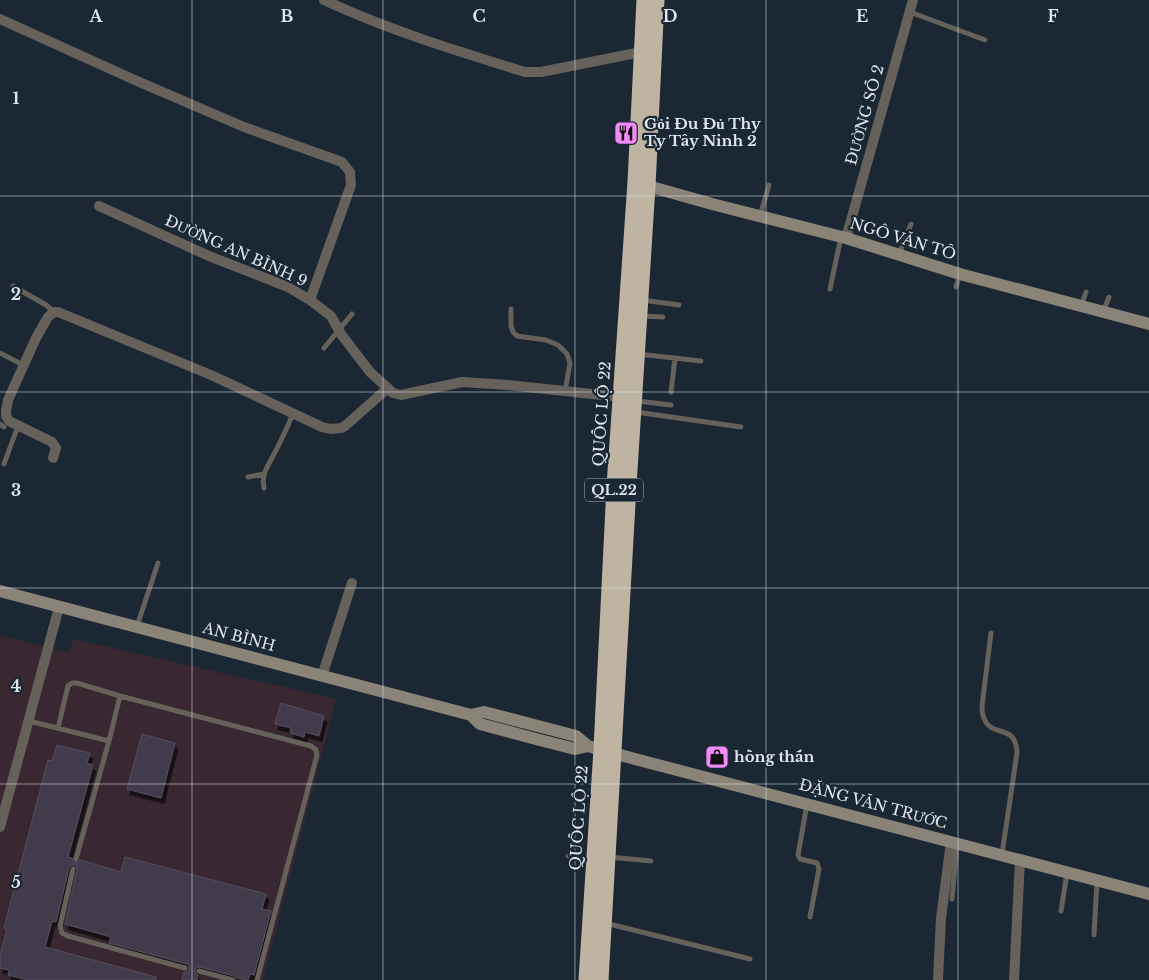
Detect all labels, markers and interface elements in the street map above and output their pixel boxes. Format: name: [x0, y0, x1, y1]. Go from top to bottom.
text: A: [89, 6, 104, 26]
text: B: [281, 6, 294, 26]
text: C: [472, 6, 486, 26]
text: D: [663, 6, 677, 26]
text: E: [856, 6, 868, 26]
text: F: [1047, 6, 1059, 26]
street label: ĐƯỜNG SỐ 2: [841, 62, 888, 167]
text: 1: [13, 88, 20, 108]
place label: Gỏi Đu Đủ Thy Ty Tây Ninh 2: [644, 114, 761, 150]
restaurant icon: Gỏi Đu Đủ Thy Ty Tây Ninh 2: [613, 120, 639, 146]
street label: ĐƯỜNG AN BÌNH 9: [162, 211, 310, 291]
street label: NGÔ VĂN TÔ: [848, 213, 958, 264]
text: 2: [11, 284, 21, 304]
street label: QUỐC LỘ 22: [588, 361, 615, 467]
road number: QL.22: [585, 478, 643, 502]
text: 3: [11, 480, 21, 500]
street label: AN BÌNH: [200, 617, 278, 655]
text: 4: [11, 676, 21, 696]
shop icon: hồng thắn: [704, 744, 730, 770]
place label: hồng thắn: [734, 747, 815, 766]
street label: QUỐC LỘ 22: [565, 765, 592, 871]
street label: ĐẶNG VĂN TRƯỚC: [797, 775, 949, 832]
text: 5: [11, 872, 21, 892]

